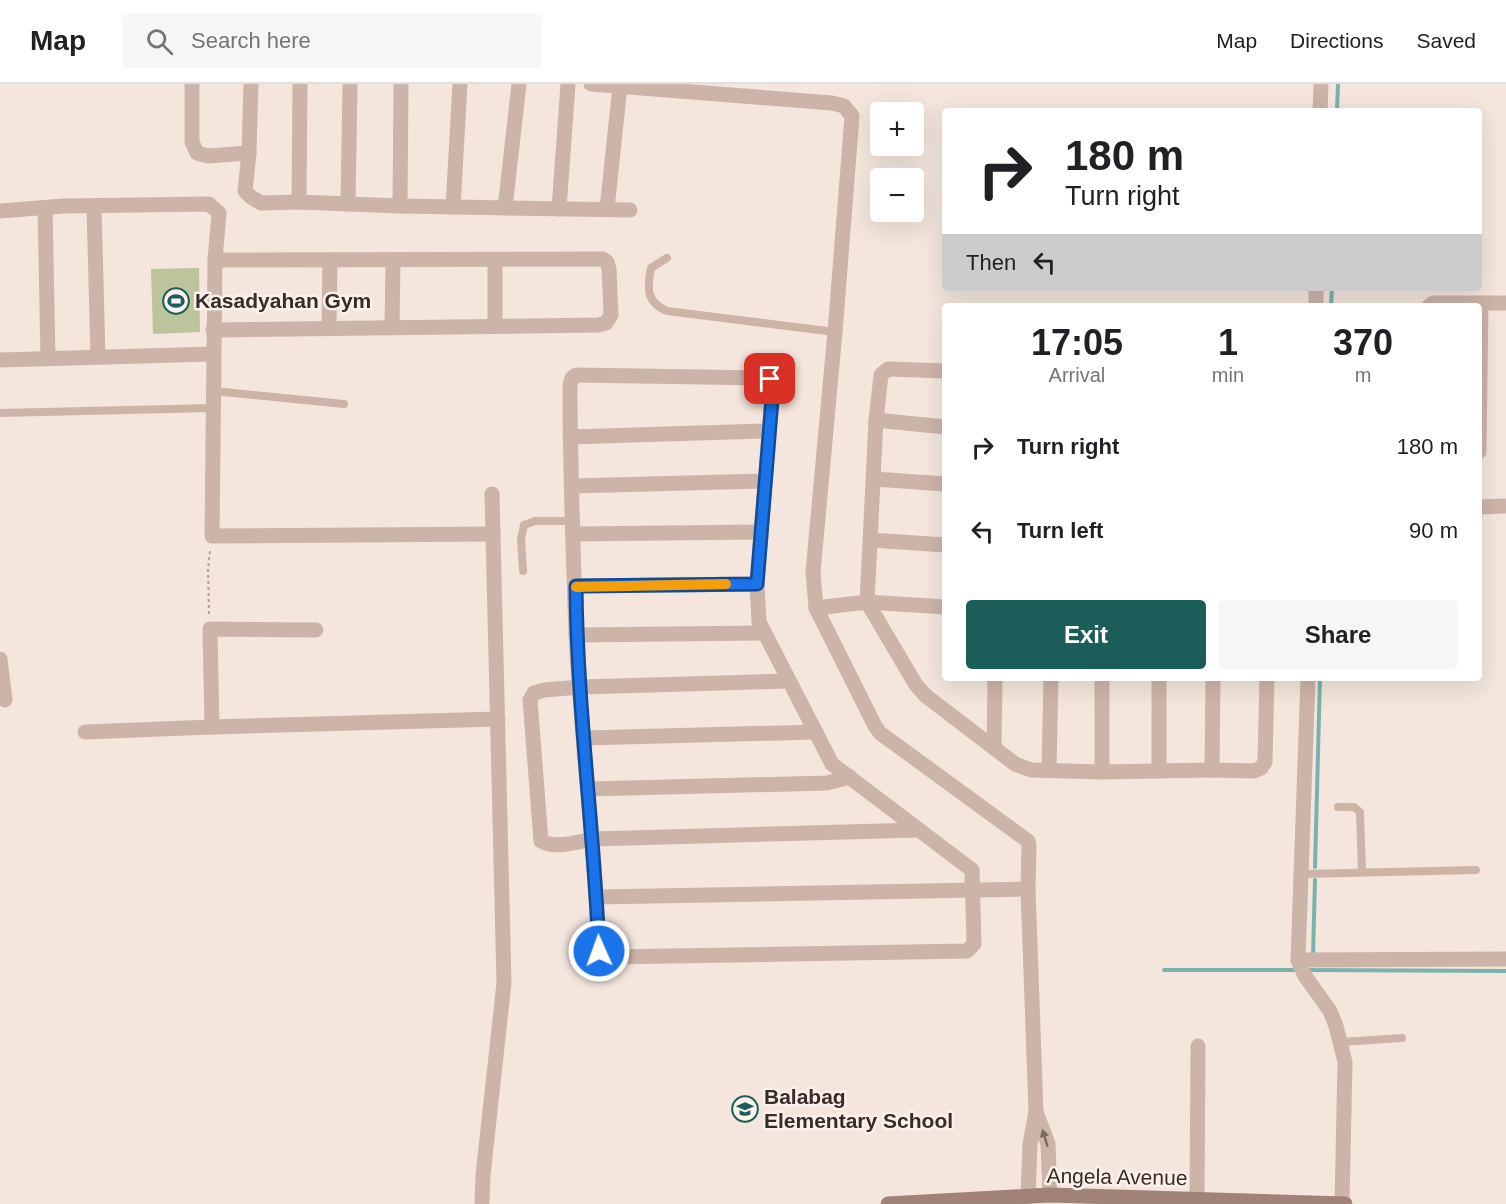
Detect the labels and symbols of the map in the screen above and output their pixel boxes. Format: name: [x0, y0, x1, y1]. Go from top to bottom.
sports icon: Kasadyahan Gym: [161, 286, 191, 316]
place label: Kasadyahan Gym: [195, 289, 371, 312]
pin: [744, 353, 795, 404]
position arrow: [567, 919, 631, 983]
place label: Balabag Elementary School: [764, 1085, 953, 1132]
school or university icon: Balabag Elementary School: [730, 1094, 760, 1124]
one-way arrow: [1040, 1129, 1049, 1147]
street label: Angela Avenue: [1046, 1164, 1188, 1189]

